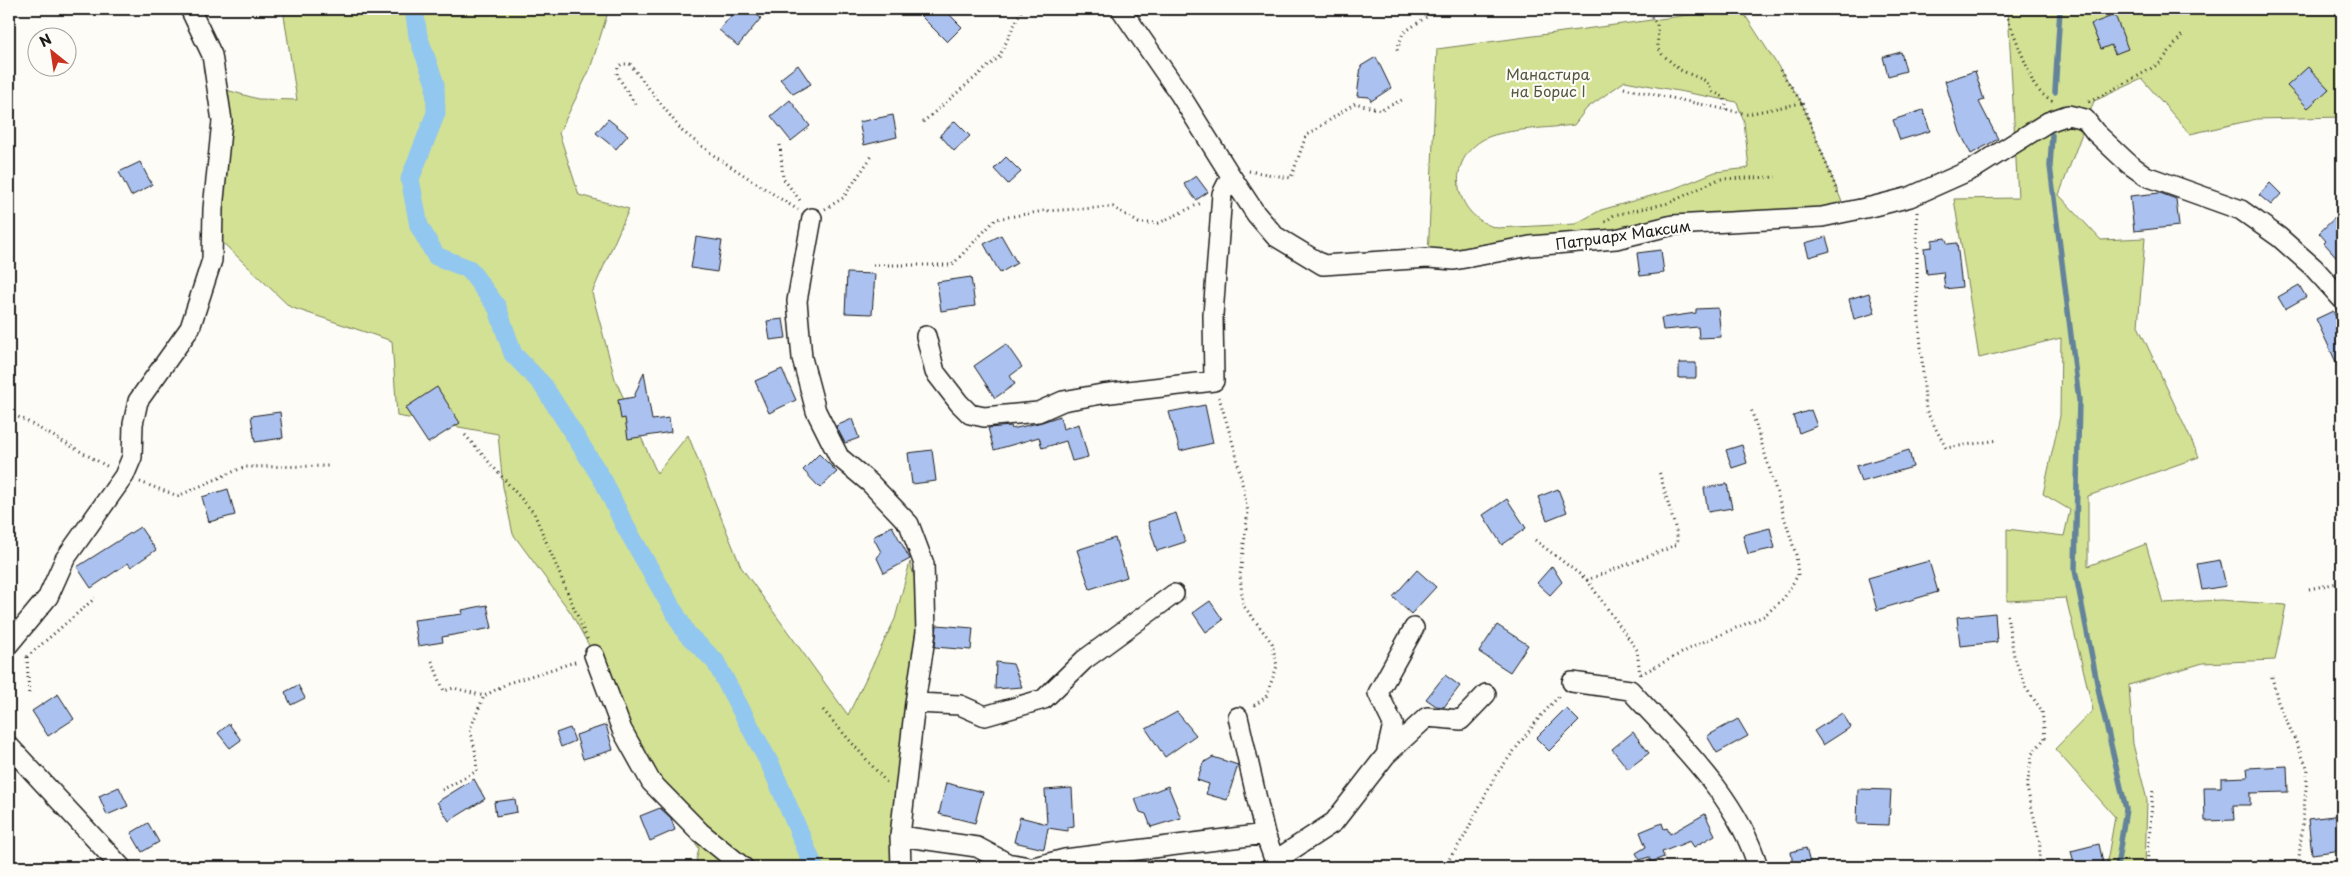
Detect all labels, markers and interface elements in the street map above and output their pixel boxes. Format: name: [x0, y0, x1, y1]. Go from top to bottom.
north arrow: [28, 28, 78, 78]
text: N: [35, 28, 55, 52]
park label: Манастира на Борис І: [1506, 62, 1590, 102]
street label: Патриарх Максим: [1554, 213, 1692, 255]

